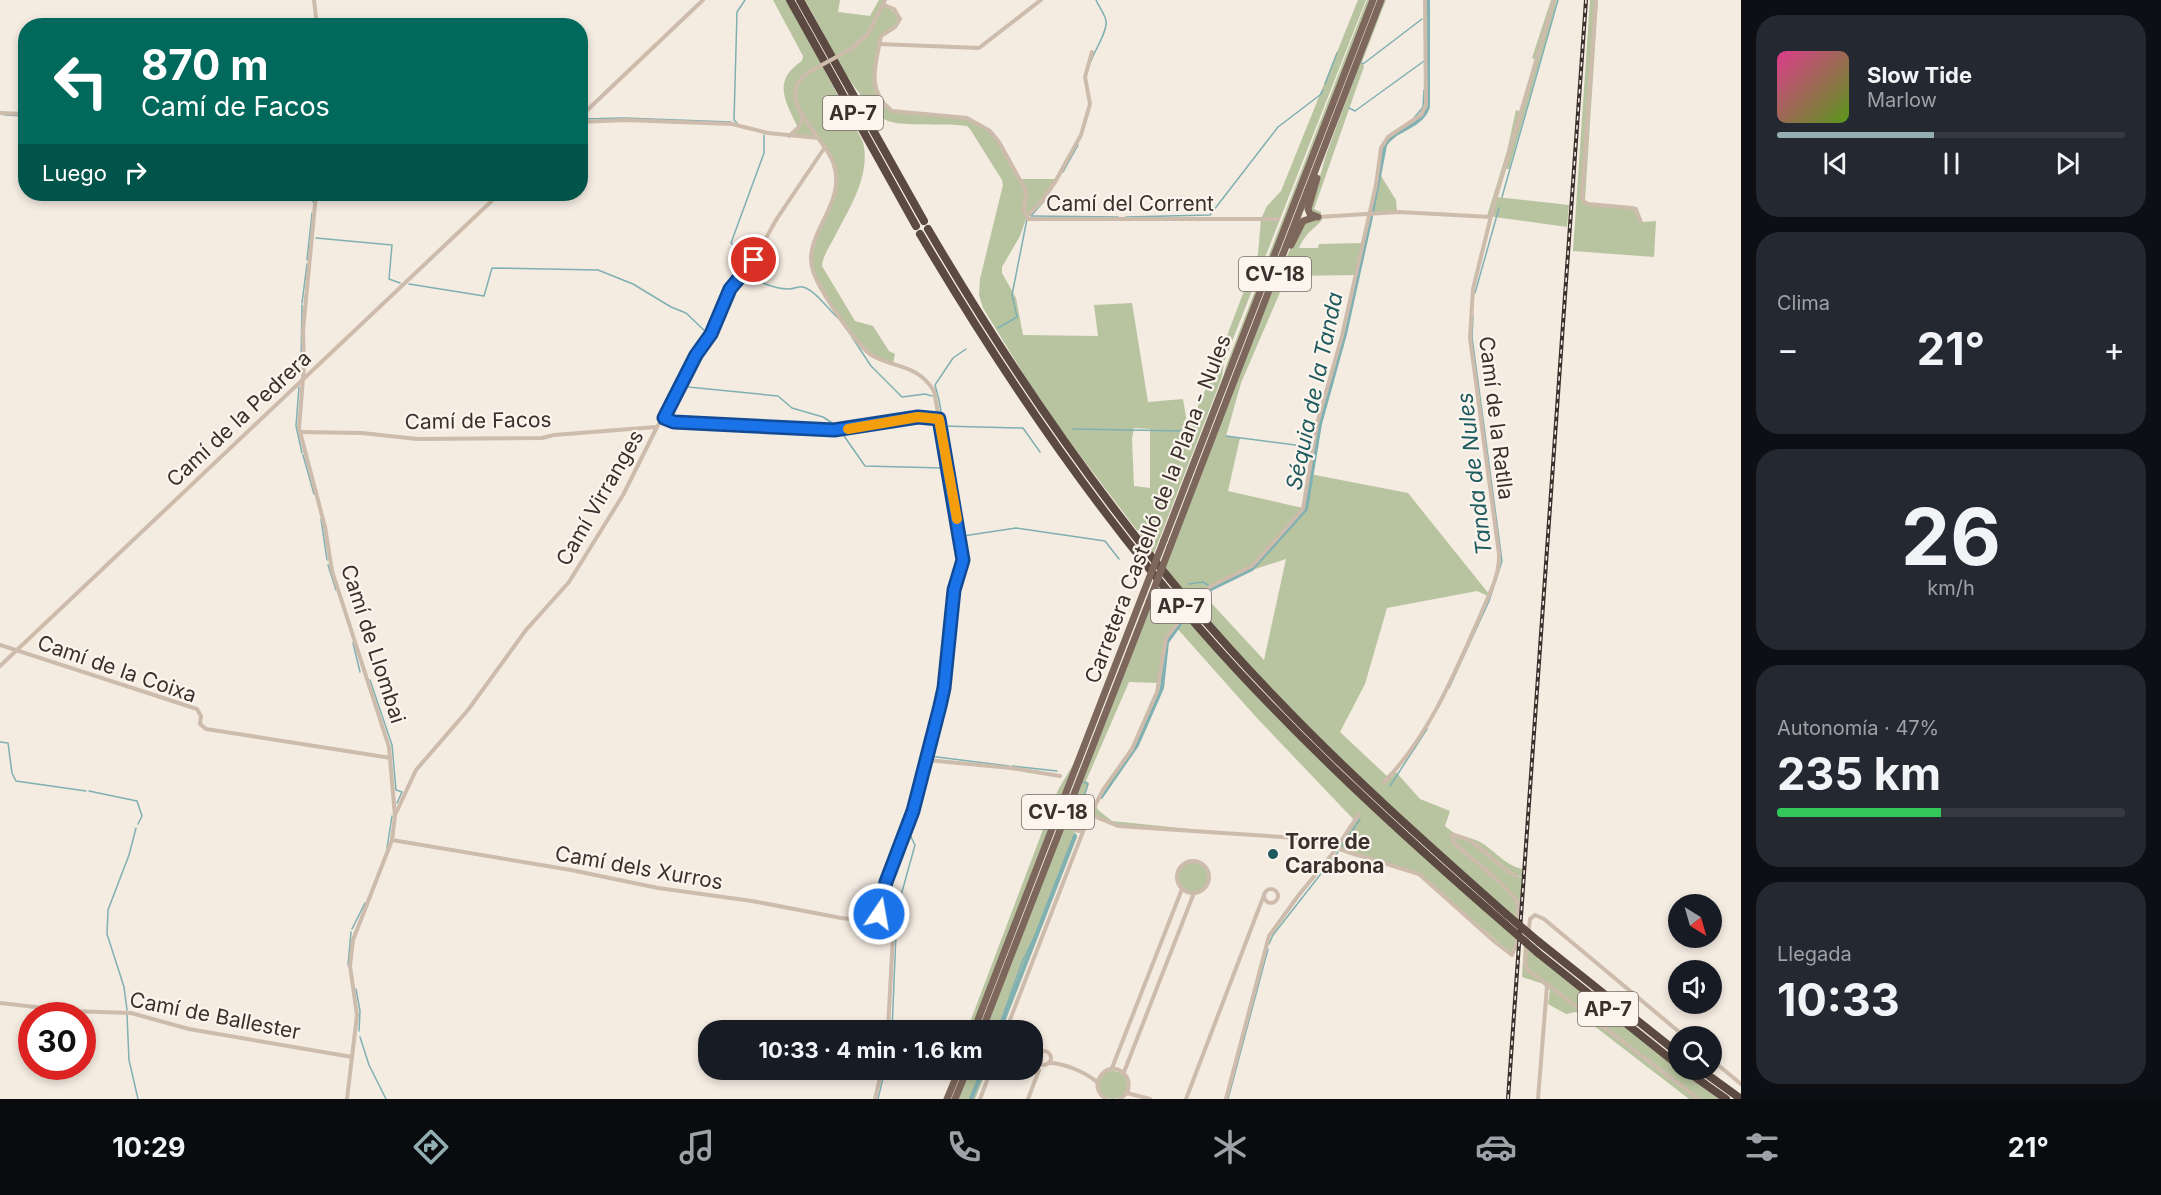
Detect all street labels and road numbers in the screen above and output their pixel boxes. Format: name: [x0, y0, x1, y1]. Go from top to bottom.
road number: AP-7: [823, 96, 883, 130]
street label: Camí del Corrent: [1046, 191, 1214, 216]
road number: CV-18: [1239, 257, 1311, 291]
street label: Carretera Castelló de la Plana - Nules: [1079, 331, 1236, 687]
street label: Camí de la Ratlla: [1474, 335, 1519, 501]
street label: Camí de la Pedrera: [161, 345, 316, 492]
street label: Camí de Facos: [404, 407, 552, 434]
street label: Camí Virranges: [551, 425, 649, 570]
street label: Camí de Llombai: [336, 561, 411, 726]
road number: AP-7: [1151, 589, 1211, 623]
street label: Camí de la Coixa: [34, 630, 200, 707]
road number: CV-18: [1022, 795, 1094, 829]
street label: Camí dels Xurros: [553, 840, 725, 895]
street label: Camí de Ballester: [128, 987, 303, 1044]
road number: AP-7: [1578, 992, 1638, 1026]

